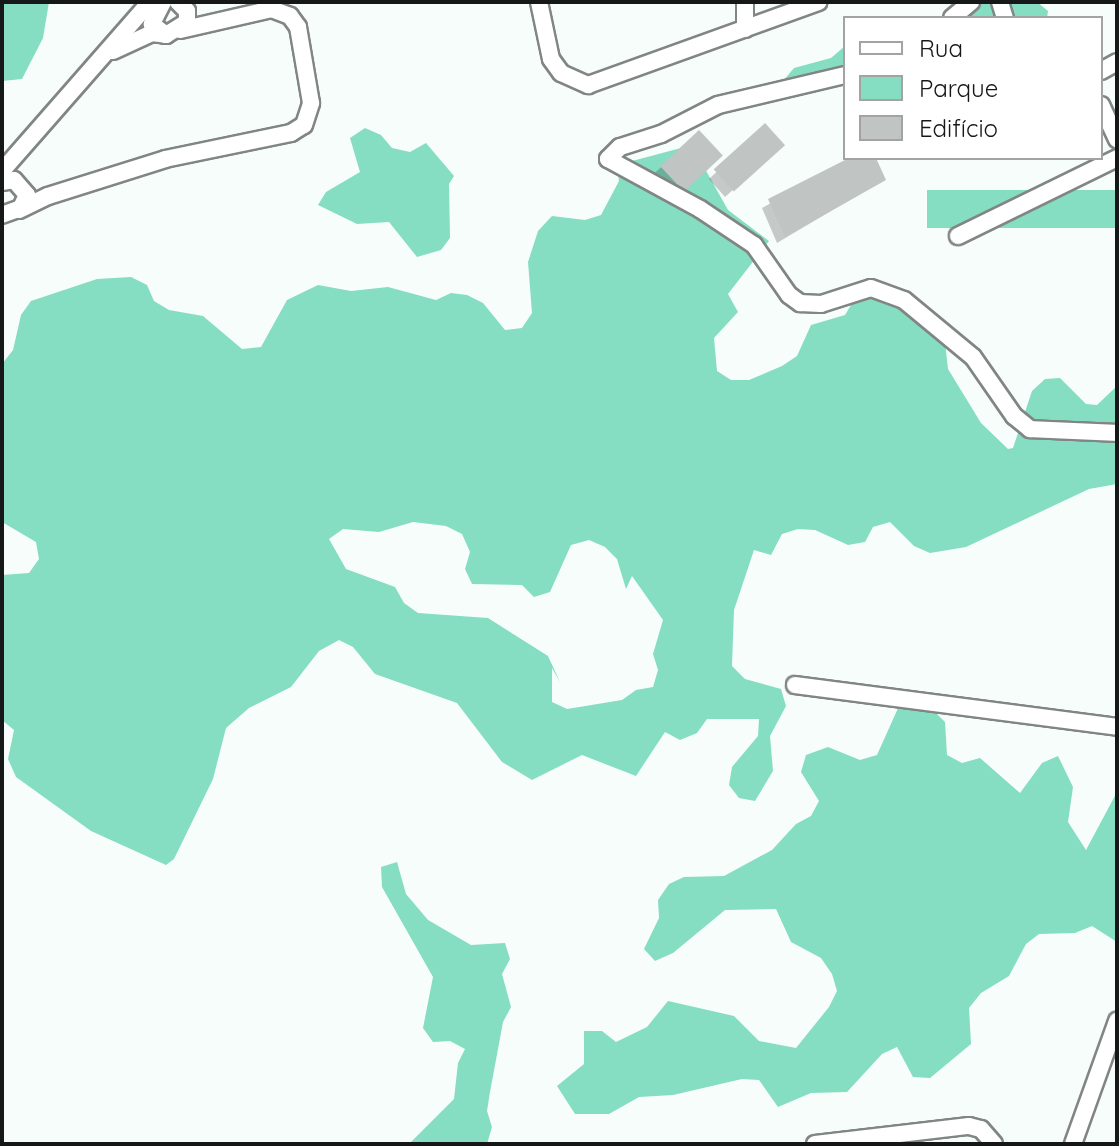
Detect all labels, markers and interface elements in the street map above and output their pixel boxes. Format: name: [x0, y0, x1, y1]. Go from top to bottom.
legend: [843, 16, 1103, 160]
text: Rua: [919, 33, 963, 63]
text: Parque: [919, 73, 998, 103]
text: Edifício: [919, 113, 998, 143]

